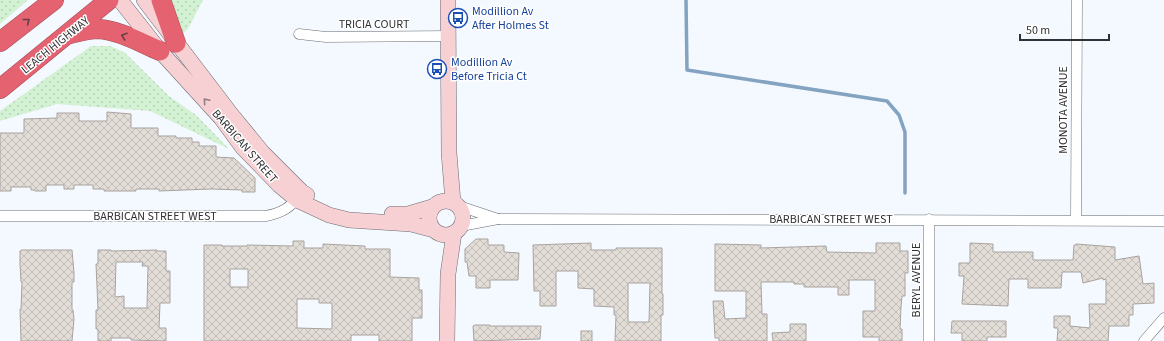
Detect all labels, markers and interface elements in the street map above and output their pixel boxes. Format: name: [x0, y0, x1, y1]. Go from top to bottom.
place label: Modillion Av After Holmes St: [472, 3, 549, 34]
bus stop icon: Modillion Av After Holmes St: [447, 7, 469, 29]
street label: LEACH HIGHWAY: [18, 12, 93, 78]
street label: TRICIA COURT: [339, 16, 410, 33]
scale bar: [1020, 16, 1109, 42]
one-way arrow: [22, 19, 29, 26]
text: 50 m: [1026, 22, 1050, 39]
one-way arrow: [121, 32, 128, 41]
place label: Modillion Av Before Tricia Ct: [451, 54, 527, 85]
bus stop icon: Modillion Av Before Tricia Ct: [426, 58, 448, 80]
street label: MONOTA AVENUE: [1055, 66, 1072, 154]
one-way arrow: [203, 99, 210, 106]
street label: BARBICAN STREET: [208, 106, 282, 187]
street label: BARBICAN STREET WEST: [93, 208, 217, 225]
street label: BARBICAN STREET WEST: [769, 211, 893, 228]
street label: BERYL AVENUE: [908, 243, 925, 317]

